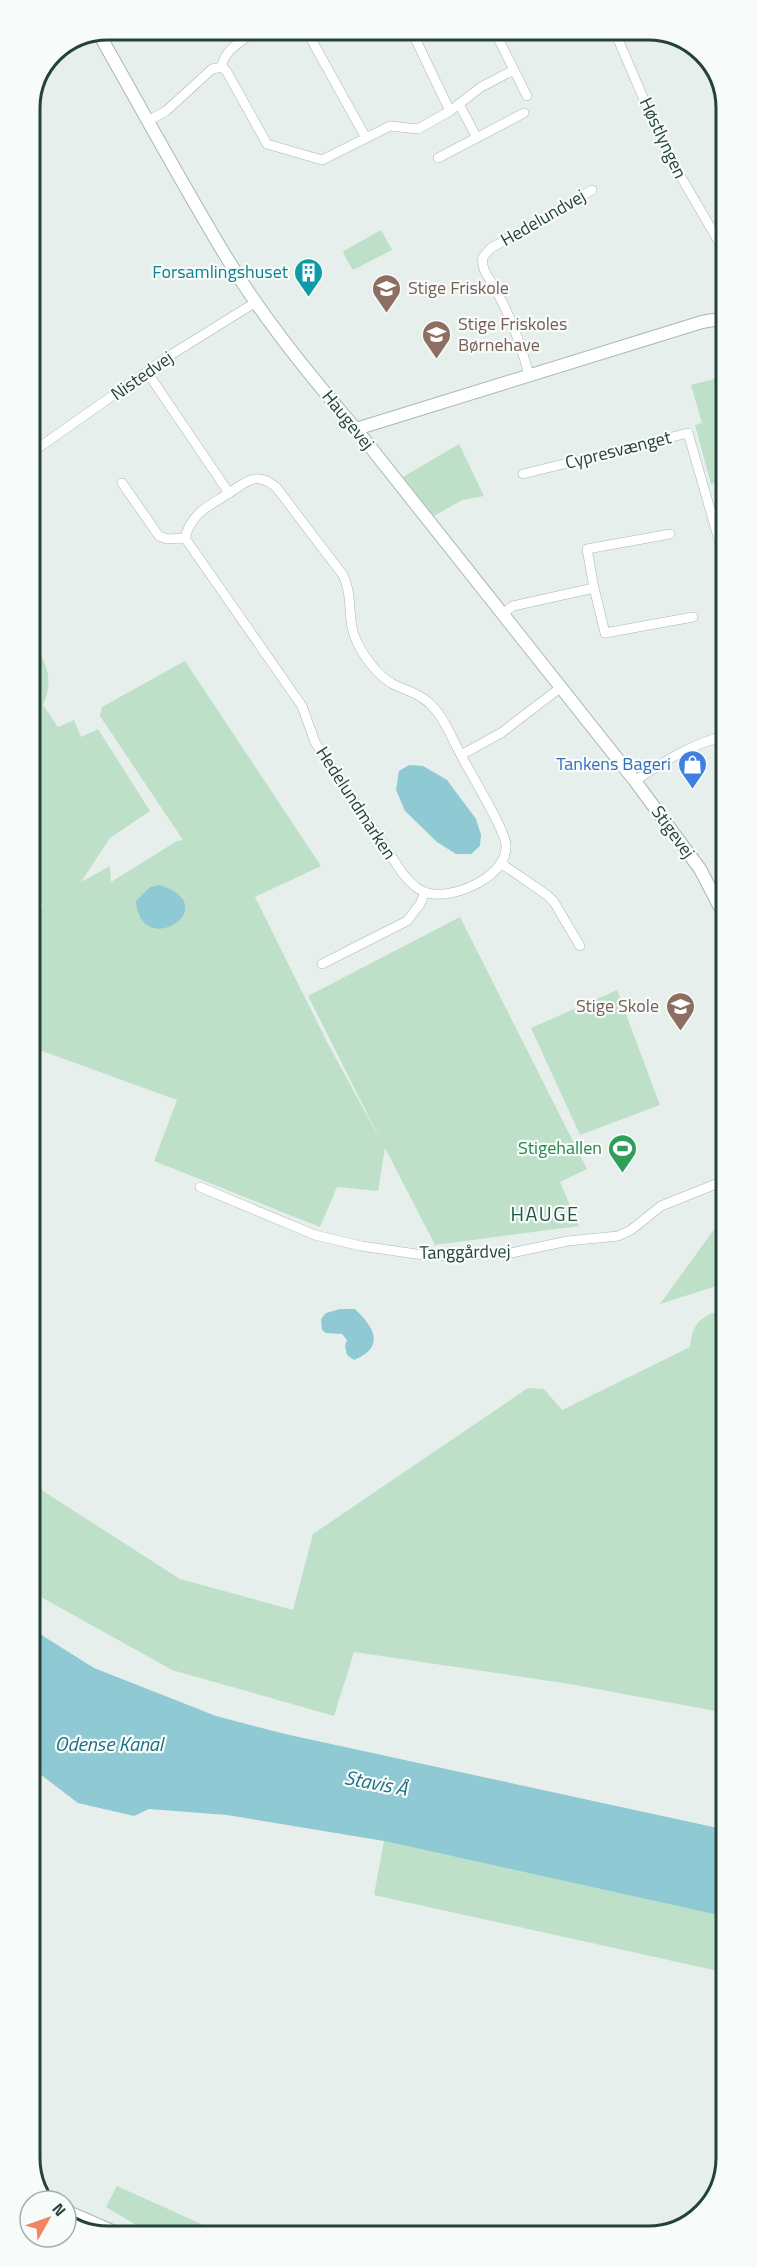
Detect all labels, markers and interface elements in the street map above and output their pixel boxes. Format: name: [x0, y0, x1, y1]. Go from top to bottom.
street label: Høstlyngen: [633, 93, 694, 183]
street label: Hedelundvej: [495, 182, 590, 253]
building icon: Forsamlingshuset: [293, 256, 325, 298]
place label: Forsamlingshuset: [152, 258, 289, 285]
school or university icon: Stige Friskole: [371, 272, 403, 314]
place label: Stige Friskole: [408, 274, 509, 301]
place label: Stige Friskoles Børnehave: [458, 310, 567, 358]
school or university icon: Stige Friskoles Børnehave: [421, 318, 453, 360]
street label: Nistedvej: [105, 344, 179, 407]
street label: Haugevej: [316, 384, 381, 456]
street label: Cypresvænget: [562, 423, 674, 476]
street label: Hedelundmarken: [310, 741, 403, 865]
shop icon: Tankens Bageri: [676, 748, 708, 790]
place label: Tankens Bageri: [556, 750, 671, 777]
street label: Stigevej: [645, 800, 702, 864]
school or university icon: Stige Skole: [664, 990, 696, 1032]
place label: Stige Skole: [576, 992, 659, 1019]
sports icon: Stigehallen: [607, 1132, 639, 1174]
place label: Stigehallen: [518, 1134, 602, 1161]
district label: HAUGE: [510, 1198, 580, 1229]
street label: Tanggårdvej: [419, 1237, 511, 1266]
water label: Odense Kanal: [55, 1728, 166, 1759]
water label: Stavis Å: [342, 1761, 411, 1804]
north arrow: [18, 2189, 78, 2249]
text: N: [47, 2197, 72, 2221]

